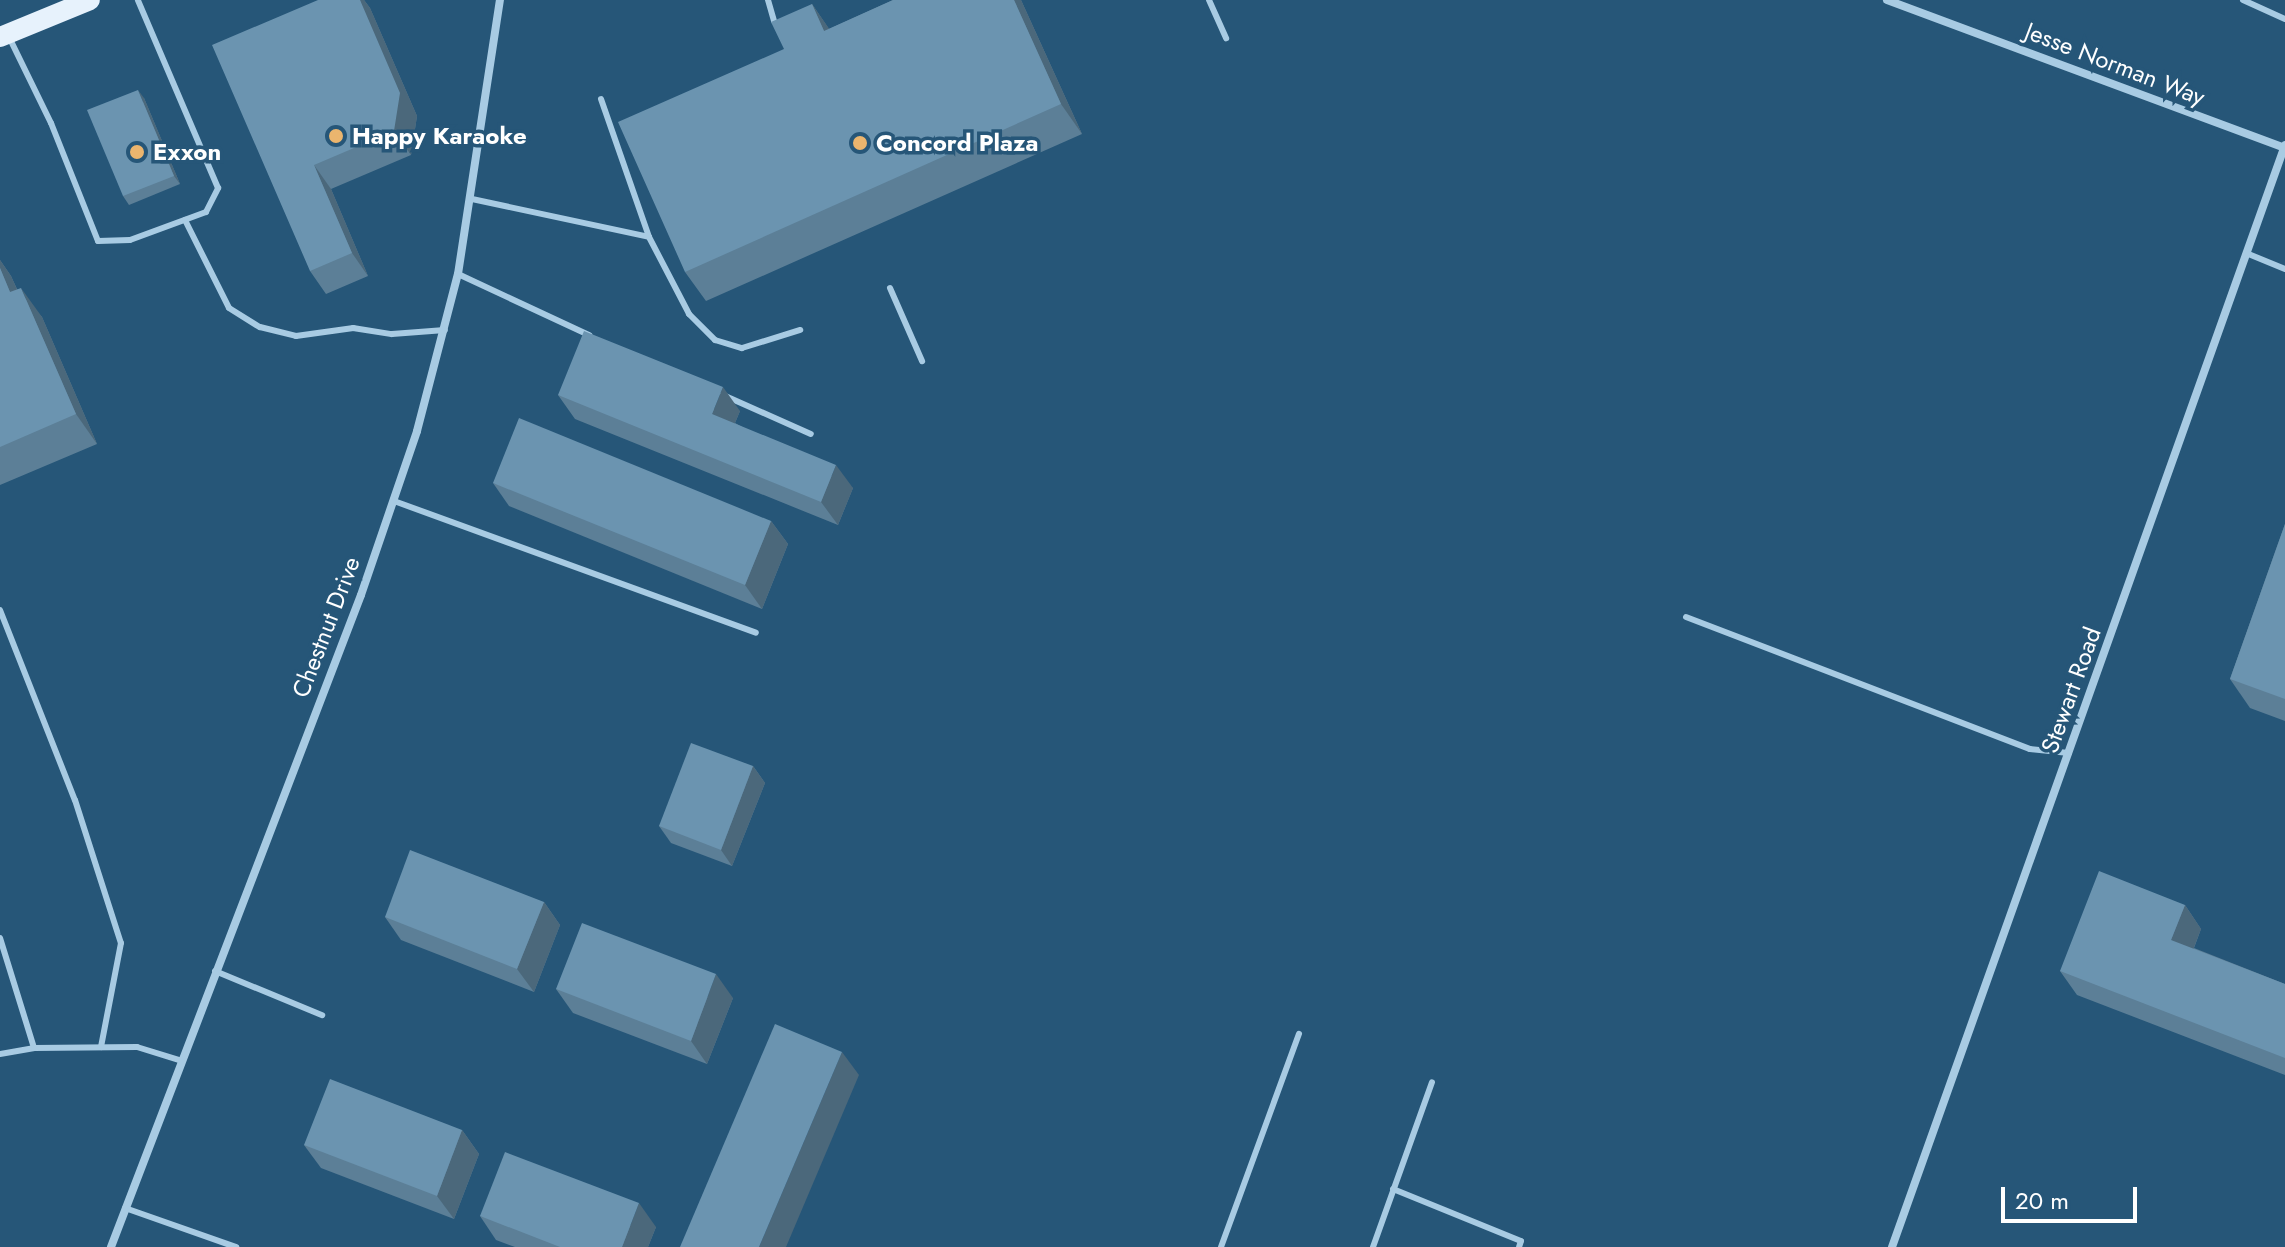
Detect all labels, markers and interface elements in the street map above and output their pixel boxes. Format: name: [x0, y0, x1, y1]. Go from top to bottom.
street label: Jesse Norman Way: [2021, 16, 2209, 112]
place label: Happy Karaoke: [352, 122, 527, 150]
marker: Happy Karaoke: [327, 127, 345, 145]
place label: Concord Plaza: [876, 129, 1039, 157]
marker: Concord Plaza: [851, 134, 869, 152]
place label: Exxon: [153, 138, 221, 166]
marker: Exxon: [128, 143, 146, 161]
street label: Chestnut Drive: [286, 553, 366, 701]
street label: Stewart Road: [2035, 623, 2107, 757]
scale bar: [2005, 1171, 2141, 1221]
text: 20 m: [2015, 1183, 2069, 1218]

